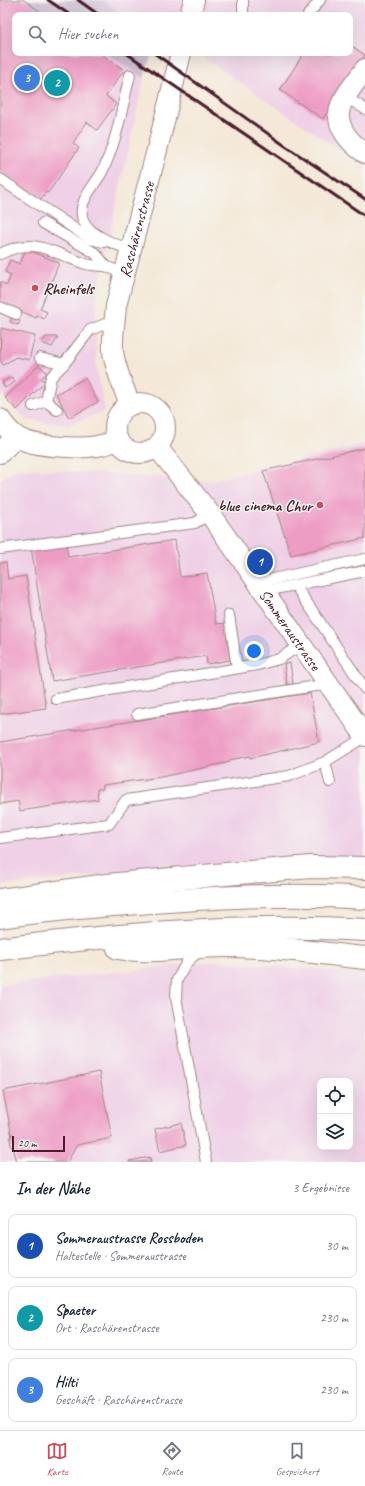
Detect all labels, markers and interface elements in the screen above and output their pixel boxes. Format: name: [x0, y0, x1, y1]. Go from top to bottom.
search box: [12, 12, 353, 56]
icon: search: [26, 23, 48, 45]
text: Hier suchen: [58, 25, 118, 44]
pin: 3: [14, 63, 40, 93]
pin: 2: [44, 68, 70, 98]
street label: Raschärenstrasse: [115, 178, 160, 280]
place label: Rheinfels: [43, 279, 96, 299]
marker: Rheinfels: [30, 283, 40, 293]
place label: blue cinema Chur: [218, 496, 314, 516]
marker: blue cinema Chur: [315, 500, 325, 510]
pin: 1: [247, 547, 273, 577]
street label: Sommeraustrasse: [254, 585, 326, 676]
your location: [244, 641, 264, 661]
map controls: [317, 1078, 353, 1150]
button: locate: [317, 1078, 353, 1114]
button: layers: [317, 1114, 353, 1150]
scale bar: [12, 1134, 65, 1153]
text: 20 m: [18, 1136, 37, 1150]
text: In der Nähe: [16, 1178, 89, 1199]
text: 3 Ergebnisse: [293, 1180, 349, 1196]
text: Sommeraustrasse Rossboden: [55, 1229, 203, 1248]
text: 1: [27, 1238, 33, 1254]
text: 30 m: [326, 1238, 348, 1254]
text: Haltestelle · Sommeraustrasse: [55, 1248, 186, 1264]
text: Spaeter: [55, 1301, 95, 1320]
text: 2: [27, 1310, 33, 1326]
text: 230 m: [320, 1310, 348, 1326]
text: Ort · Raschärenstrasse: [55, 1320, 159, 1336]
text: Hilti: [55, 1373, 77, 1392]
text: 3: [27, 1382, 33, 1398]
text: 230 m: [320, 1382, 348, 1398]
text: Geschäft · Raschärenstrasse: [55, 1392, 182, 1408]
tab: Karte: [46, 1440, 68, 1478]
tab: Route: [161, 1440, 183, 1478]
tab: Gespeichert: [276, 1440, 319, 1478]

